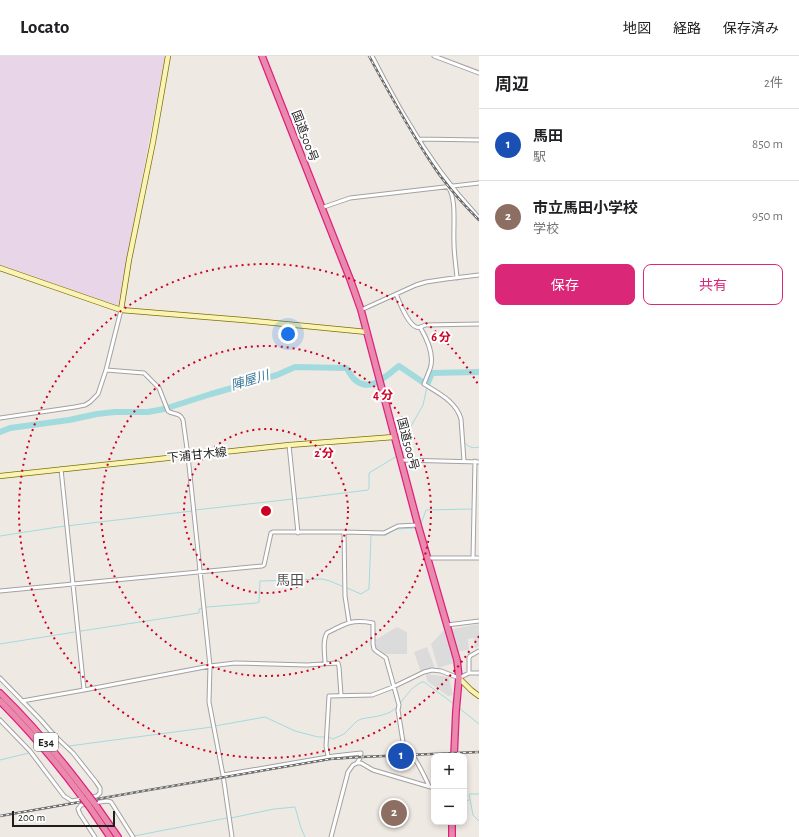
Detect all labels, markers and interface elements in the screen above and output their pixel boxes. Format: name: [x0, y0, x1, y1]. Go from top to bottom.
text: Locato: [20, 18, 69, 37]
text: 地図: [623, 22, 651, 36]
text: 経路: [673, 22, 701, 36]
text: 保存済み: [723, 22, 779, 36]
text: 周辺: [495, 76, 529, 93]
text: 2件: [764, 77, 783, 90]
street label: 国道500号: [290, 108, 321, 163]
text: 馬田: [533, 129, 563, 144]
text: 1: [506, 138, 510, 151]
text: 850 m: [752, 138, 783, 151]
text: 駅: [533, 151, 546, 164]
text: 市立馬田小学校: [533, 201, 638, 216]
text: 2: [505, 210, 511, 223]
text: 950 m: [752, 210, 783, 223]
text: 学校: [533, 223, 559, 236]
button: 保存: [495, 264, 635, 305]
button: 共有: [643, 264, 783, 305]
your location: [278, 324, 298, 344]
text: 6 分: [431, 331, 451, 343]
water label: 陣屋川: [229, 368, 272, 393]
text: 4 分: [373, 389, 393, 401]
street label: 国道500号: [395, 416, 422, 471]
street label: 下浦甘木線: [166, 445, 227, 464]
text: 2 分: [314, 447, 334, 459]
centre of rings: [259, 504, 273, 518]
district label: 馬田: [276, 573, 304, 588]
road number: E34: [34, 733, 58, 751]
pin: 1: [388, 741, 414, 771]
map controls: [431, 753, 467, 825]
button: +: [431, 753, 467, 789]
button: −: [431, 789, 467, 825]
pin: 2: [381, 798, 407, 828]
scale bar: [12, 809, 115, 828]
text: 200 m: [18, 812, 45, 823]

